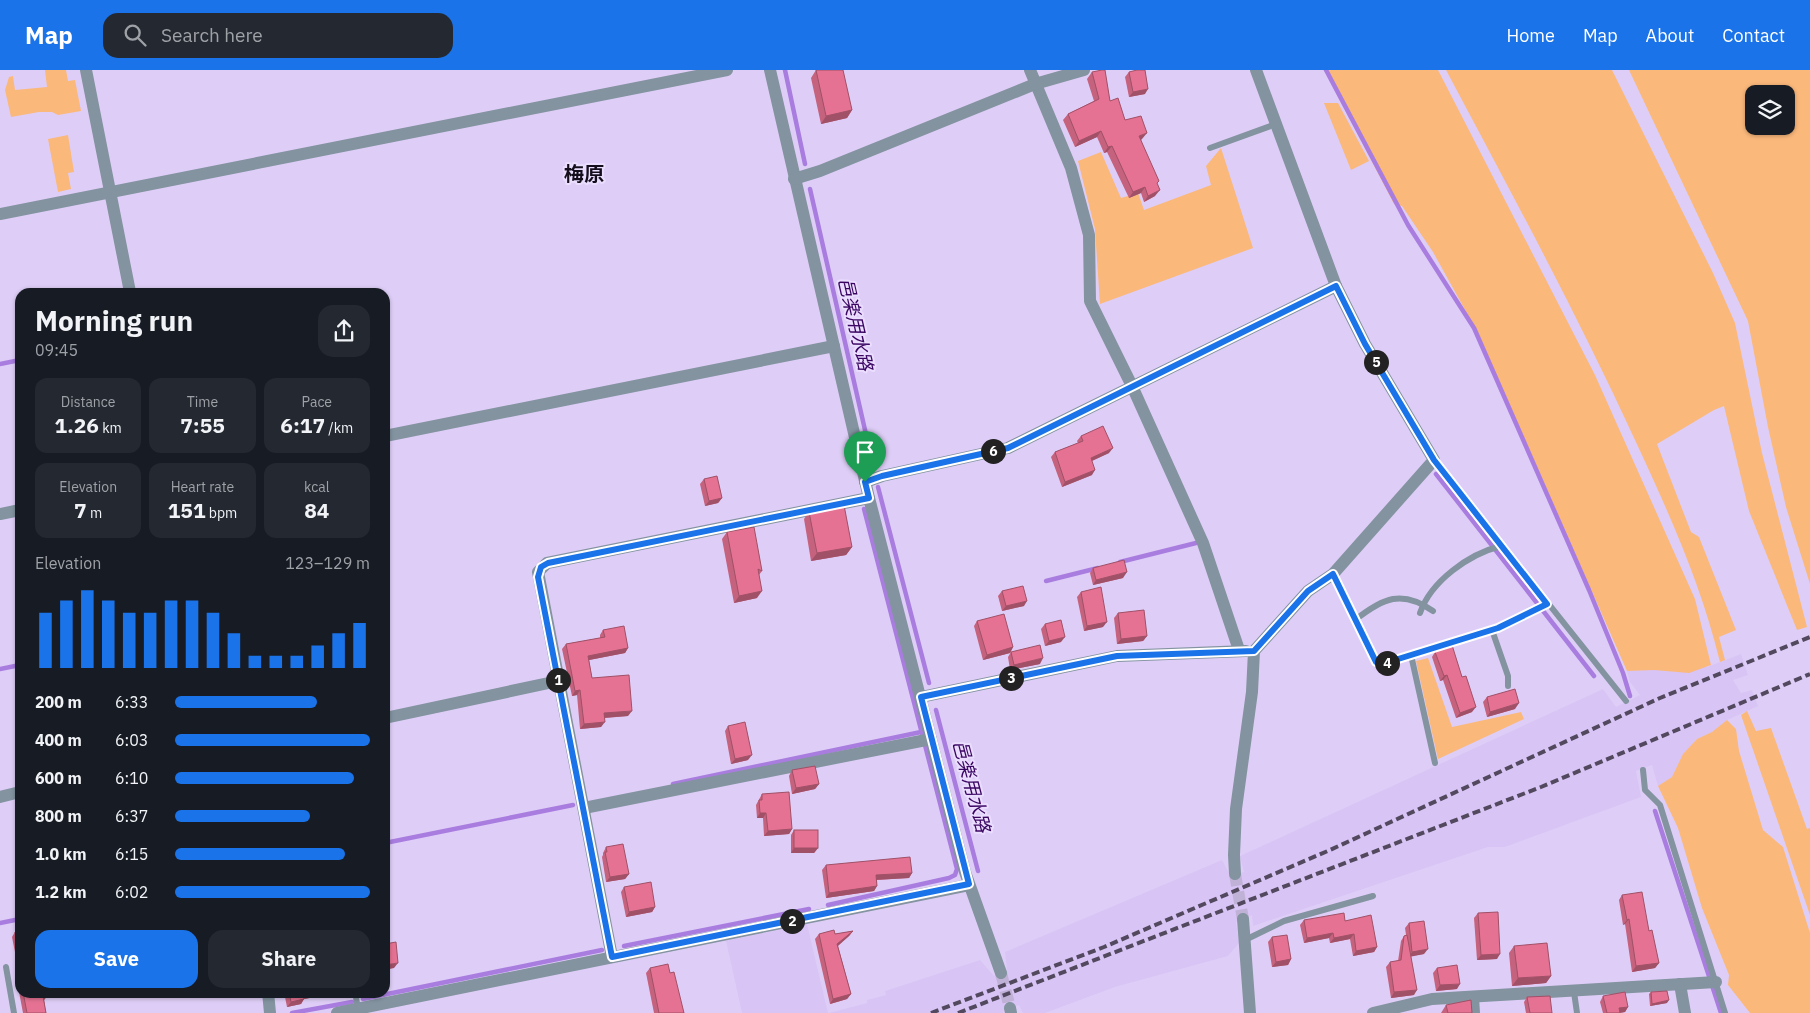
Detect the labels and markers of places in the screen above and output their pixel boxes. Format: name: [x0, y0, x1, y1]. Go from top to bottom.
pin: 5: [1364, 350, 1388, 374]
pin: [844, 431, 886, 482]
pin: 6: [980, 438, 1006, 464]
pin: 4: [1374, 650, 1400, 676]
pin: 3: [998, 666, 1024, 690]
pin: 1: [546, 668, 570, 692]
pin: 2: [780, 908, 804, 934]

